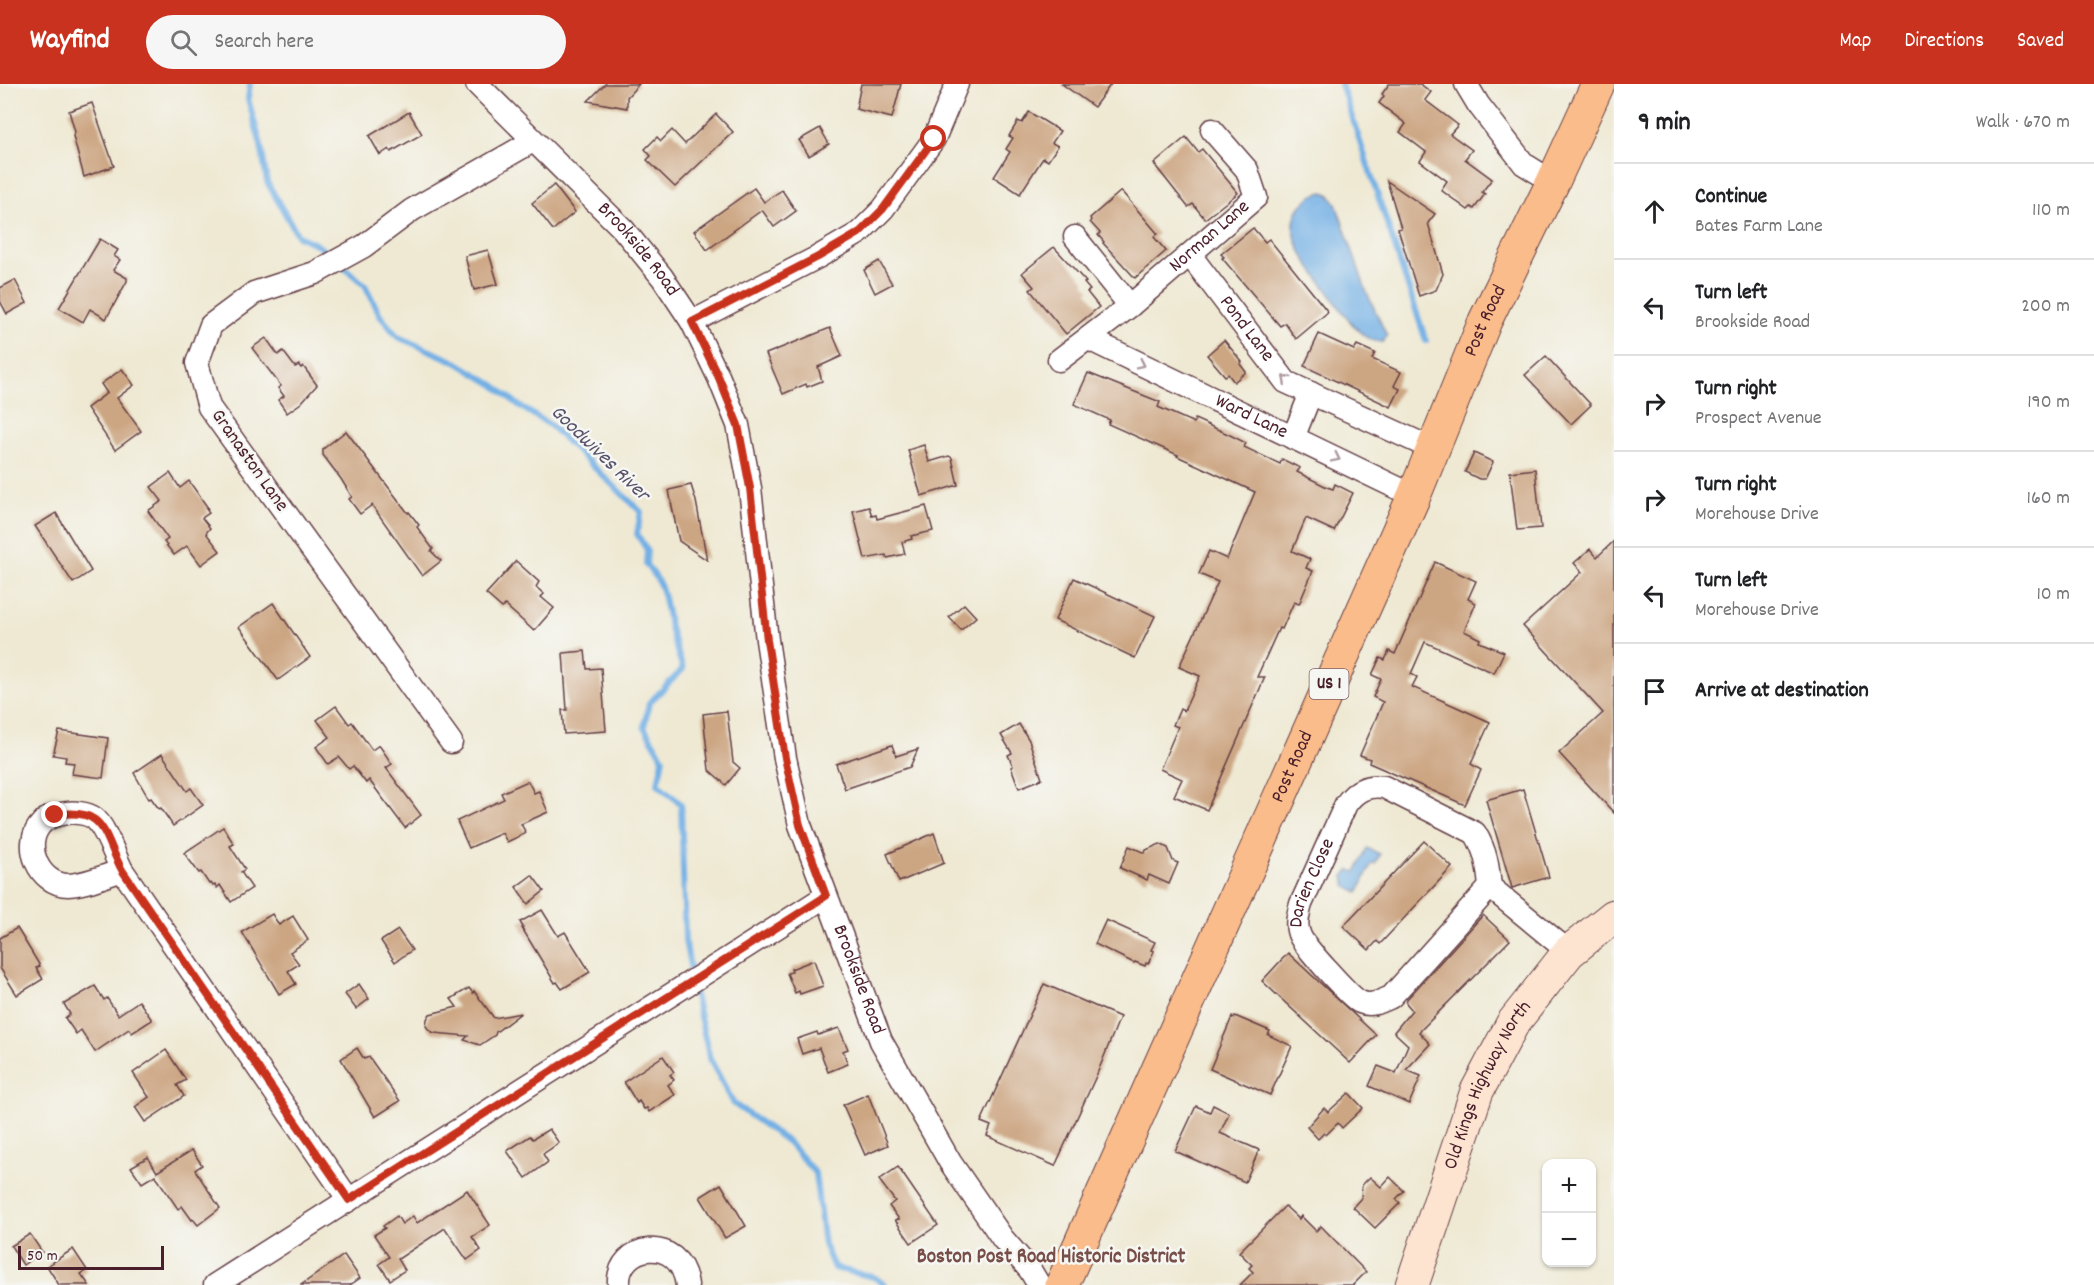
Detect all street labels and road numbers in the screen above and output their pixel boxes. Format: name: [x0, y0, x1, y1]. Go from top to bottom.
street label: Norman Lane: [1163, 194, 1257, 280]
street label: Brookside Road: [590, 196, 685, 302]
street label: Post Road: [1458, 281, 1514, 361]
street label: Pond Lane: [1212, 290, 1281, 368]
street label: Ward Lane: [1210, 388, 1292, 447]
street label: Granaston Lane: [203, 404, 295, 518]
road number: US 1: [1310, 669, 1348, 699]
street label: Post Road: [1265, 727, 1321, 808]
street label: Darien Close: [1283, 834, 1343, 928]
street label: Brookside Road: [825, 921, 891, 1039]
street label: Old Kings Highway North: [1438, 995, 1539, 1174]

